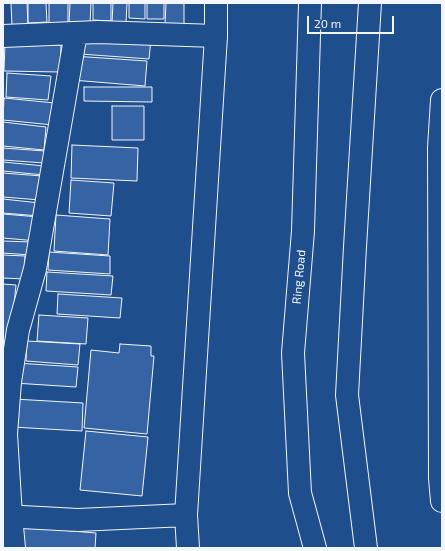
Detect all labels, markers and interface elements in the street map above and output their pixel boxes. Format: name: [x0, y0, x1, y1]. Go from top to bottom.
scale bar: [309, 8, 396, 34]
text: 20 m: [314, 16, 341, 30]
street label: Ring Road: [289, 249, 309, 305]

